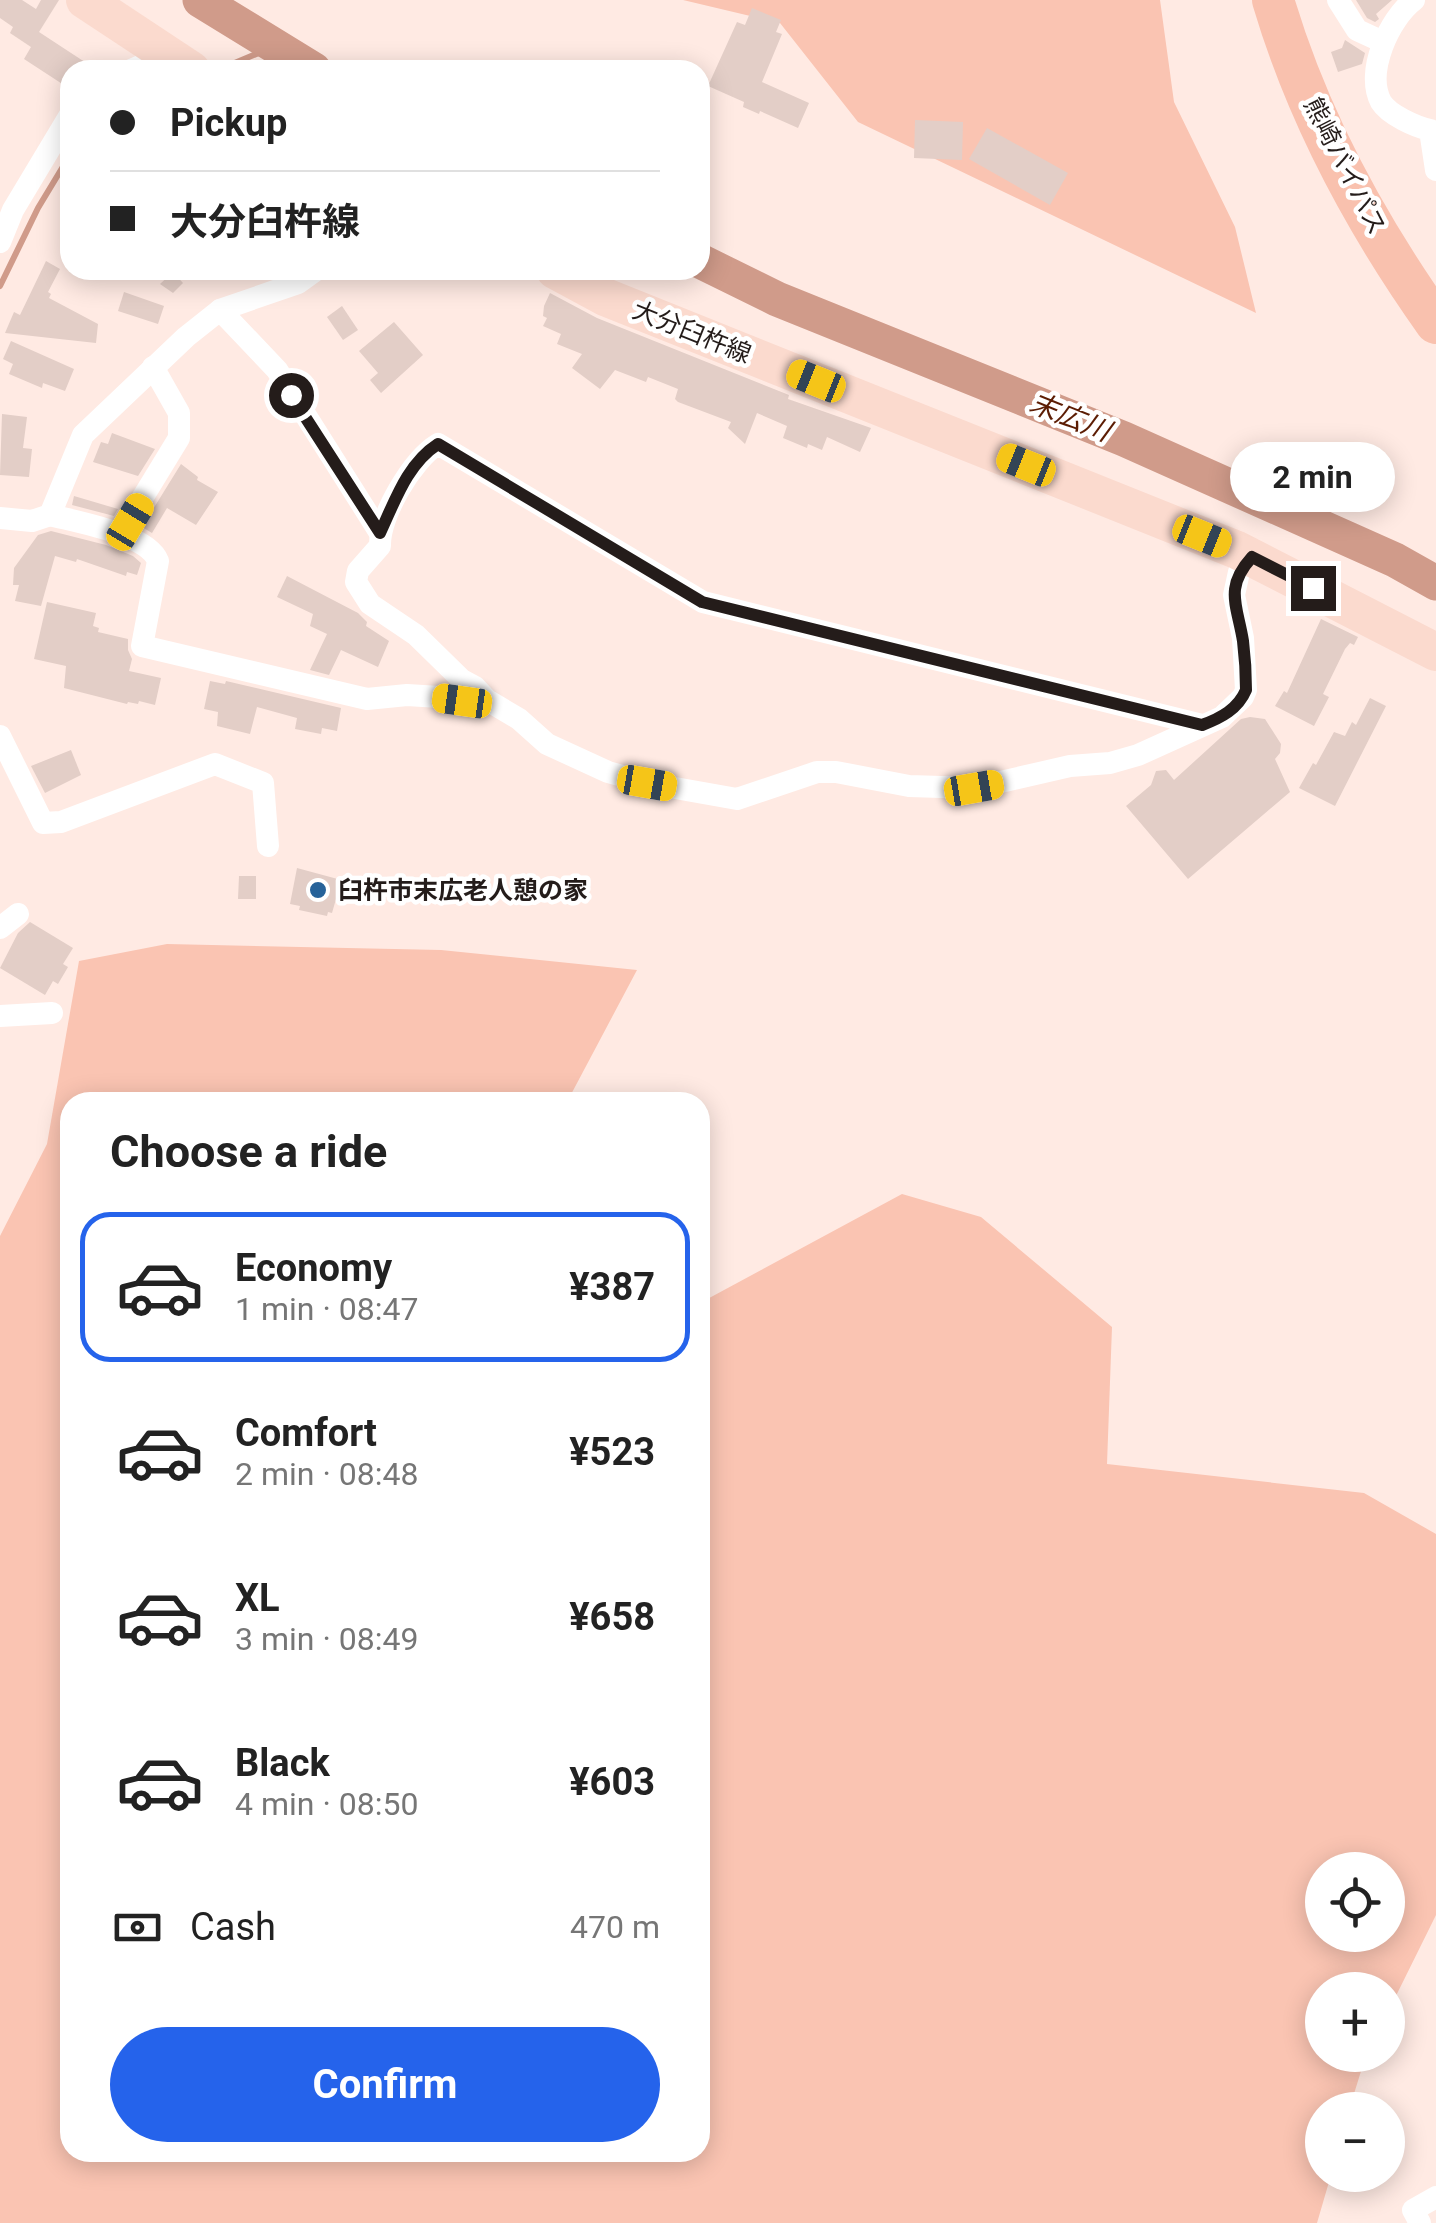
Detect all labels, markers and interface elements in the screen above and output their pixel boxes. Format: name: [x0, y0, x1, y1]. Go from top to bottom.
street label: 熊崎バイパス: [1298, 93, 1392, 239]
text: Pickup: [170, 101, 287, 145]
text: 大分臼杵線: [170, 200, 360, 244]
street label: 大分臼杵線: [629, 295, 755, 369]
car: [783, 356, 849, 406]
route start: [269, 373, 314, 418]
water label: 末広川: [1025, 386, 1118, 449]
car: [993, 440, 1059, 490]
callout: 2 min: [1230, 443, 1396, 513]
text: 2 min: [1272, 458, 1353, 496]
car: [102, 489, 158, 555]
car: [1169, 511, 1235, 561]
route end: [1291, 566, 1336, 611]
car: [430, 682, 494, 720]
car: [615, 763, 679, 803]
car: [942, 768, 1006, 808]
place label: 臼杵市末広老人憩の家: [338, 876, 588, 905]
marker: 臼杵市末広老人憩の家: [307, 879, 329, 901]
text: Choose a ride: [110, 1125, 387, 1178]
icon: car: [115, 1242, 205, 1332]
text: Economy: [235, 1246, 392, 1290]
text: ¥387: [569, 1265, 655, 1309]
text: 1 min · 08:47: [235, 1290, 418, 1328]
icon: car: [115, 1407, 205, 1497]
text: Comfort: [235, 1411, 377, 1455]
text: ¥523: [569, 1430, 655, 1474]
text: 2 min · 08:48: [235, 1455, 418, 1493]
icon: car: [115, 1572, 205, 1662]
text: XL: [235, 1576, 280, 1620]
text: ¥658: [569, 1595, 655, 1639]
text: 3 min · 08:49: [235, 1620, 418, 1658]
icon: car: [115, 1737, 205, 1827]
text: Black: [235, 1741, 330, 1785]
text: ¥603: [569, 1760, 655, 1804]
text: 4 min · 08:50: [235, 1785, 418, 1823]
map controls: [1305, 1852, 1405, 2192]
button: locate: [1305, 1852, 1405, 1952]
icon: cash: [110, 1900, 165, 1955]
text: Cash: [190, 1905, 276, 1949]
text: 470 m: [570, 1908, 660, 1946]
button: +: [1305, 1972, 1405, 2072]
button: Confirm: [110, 2027, 660, 2142]
button: −: [1305, 2092, 1405, 2192]

